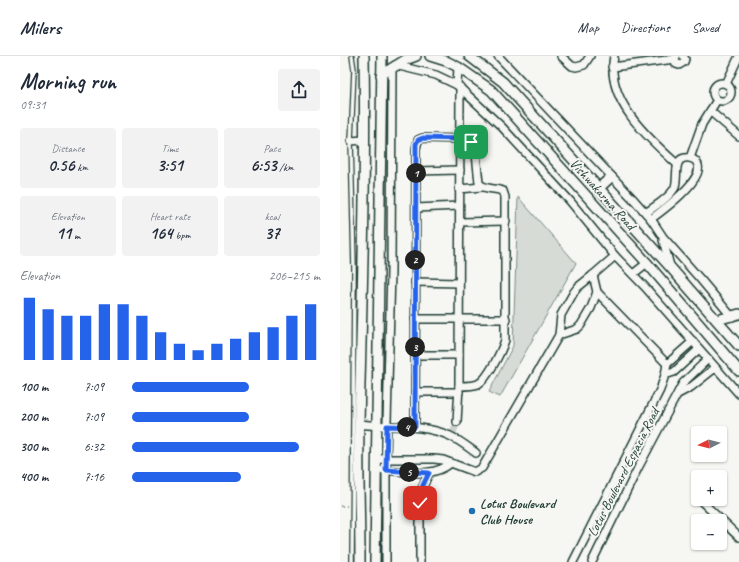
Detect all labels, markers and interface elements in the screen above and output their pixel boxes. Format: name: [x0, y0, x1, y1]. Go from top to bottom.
text: Milers: [20, 16, 61, 40]
text: Map: [578, 19, 599, 36]
text: Directions: [621, 19, 670, 36]
text: Saved: [692, 19, 719, 36]
text: Morning run: [20, 68, 116, 96]
button: share: [278, 69, 320, 111]
text: 09:31: [20, 97, 46, 113]
pin: [454, 125, 488, 159]
icon: arrive: [460, 131, 482, 153]
text: Distance: [52, 141, 84, 155]
text: Time: [162, 141, 178, 155]
text: Pace: [264, 141, 280, 155]
text: 0.56: [48, 155, 74, 176]
text: 3:51: [157, 155, 183, 176]
text: 6:53: [250, 155, 277, 176]
street label: Vishwakarma Road: [566, 155, 641, 235]
text: km: [74, 160, 88, 174]
text: /km: [277, 160, 294, 174]
pin: 1: [406, 163, 426, 183]
text: 1: [414, 166, 418, 180]
text: Elevation: [51, 209, 85, 223]
text: Heart rate: [150, 209, 190, 223]
text: kcal: [265, 209, 279, 223]
text: 11: [56, 223, 71, 244]
text: 164: [149, 223, 173, 244]
text: 37: [264, 223, 280, 244]
text: m: [71, 228, 80, 242]
text: bpm: [173, 228, 191, 242]
pin: 2: [405, 250, 425, 270]
text: 2: [413, 253, 417, 267]
text: Elevation: [20, 268, 60, 284]
text: 206–215 m: [269, 268, 320, 284]
pin: 3: [405, 337, 425, 357]
text: 3: [413, 340, 417, 354]
text: 100 m: [20, 379, 48, 395]
text: 7:09: [84, 379, 104, 395]
street label: Lotus Boulevard Espacia Road: [584, 403, 664, 539]
text: 200 m: [20, 409, 48, 425]
text: 7:09: [84, 409, 104, 425]
pin: 4: [397, 417, 417, 437]
text: 4: [405, 420, 409, 434]
north arrow: [691, 426, 727, 462]
map controls: [691, 426, 727, 550]
text: 300 m: [20, 439, 48, 455]
text: 6:32: [84, 439, 104, 455]
pin: 5: [399, 462, 419, 482]
text: 5: [407, 465, 411, 479]
text: 400 m: [20, 469, 48, 485]
text: 7:16: [84, 469, 104, 485]
button: +: [691, 470, 727, 506]
pin: [403, 486, 437, 520]
icon: check: [409, 492, 431, 514]
place label: Lotus Boulevard Club House: [480, 495, 557, 528]
marker: Lotus Boulevard Club House: [467, 506, 477, 516]
button: −: [691, 514, 727, 550]

